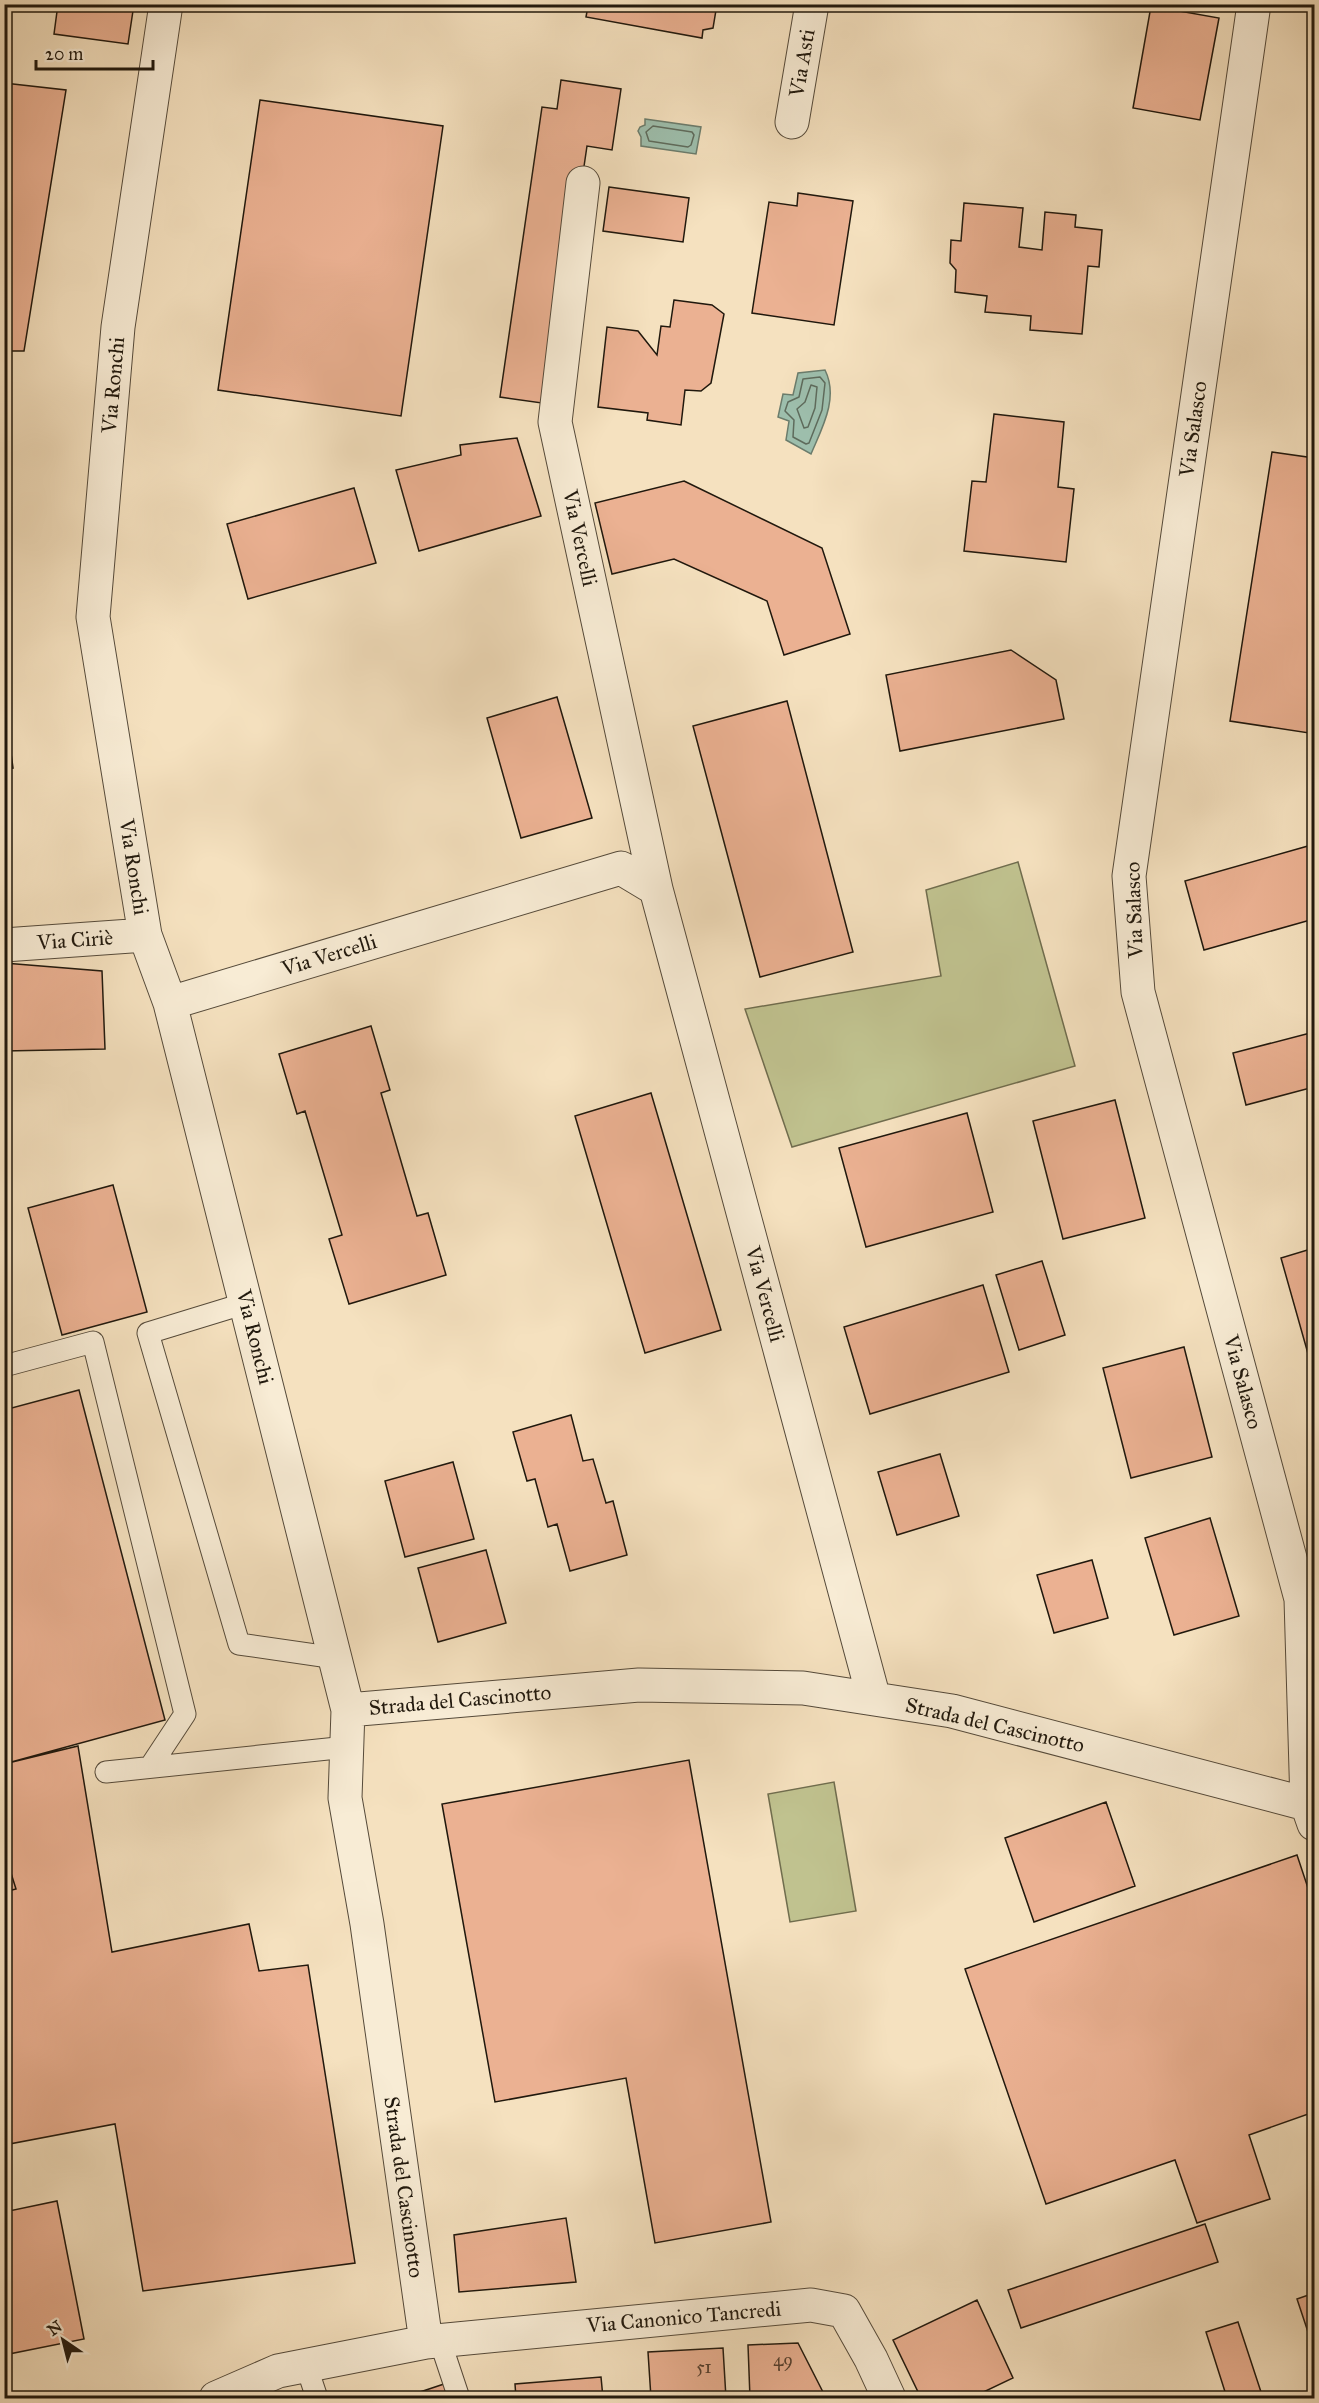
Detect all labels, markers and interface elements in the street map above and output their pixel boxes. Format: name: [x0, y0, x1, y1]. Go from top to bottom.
street label: Via Asti: [783, 27, 821, 100]
scale bar: [36, 33, 153, 71]
text: 20 m: [45, 43, 83, 65]
street label: Via Ronchi: [96, 335, 130, 435]
street label: Via Salasco: [1173, 379, 1213, 480]
street label: Via Vercelli: [557, 486, 603, 589]
street label: Via Ronchi: [113, 816, 154, 917]
street label: Via Salasco: [1119, 861, 1149, 960]
street label: Via Ciriè: [35, 924, 114, 956]
street label: Via Vercelli: [277, 928, 380, 982]
street label: Via Vercelli: [739, 1242, 790, 1345]
street label: Via Ronchi: [230, 1286, 279, 1387]
street label: Via Salasco: [1218, 1331, 1268, 1432]
street label: Strada del Cascinotto: [368, 1679, 552, 1721]
street label: Strada del Cascinotto: [903, 1692, 1087, 1758]
street label: Strada del Cascinotto: [378, 2095, 430, 2280]
street label: Via Canonico Tancredi: [585, 2296, 783, 2339]
north arrow: [33, 2310, 93, 2370]
text: N: [44, 2316, 66, 2340]
house number: 49: [773, 2349, 793, 2371]
house number: 51: [696, 2356, 712, 2378]

